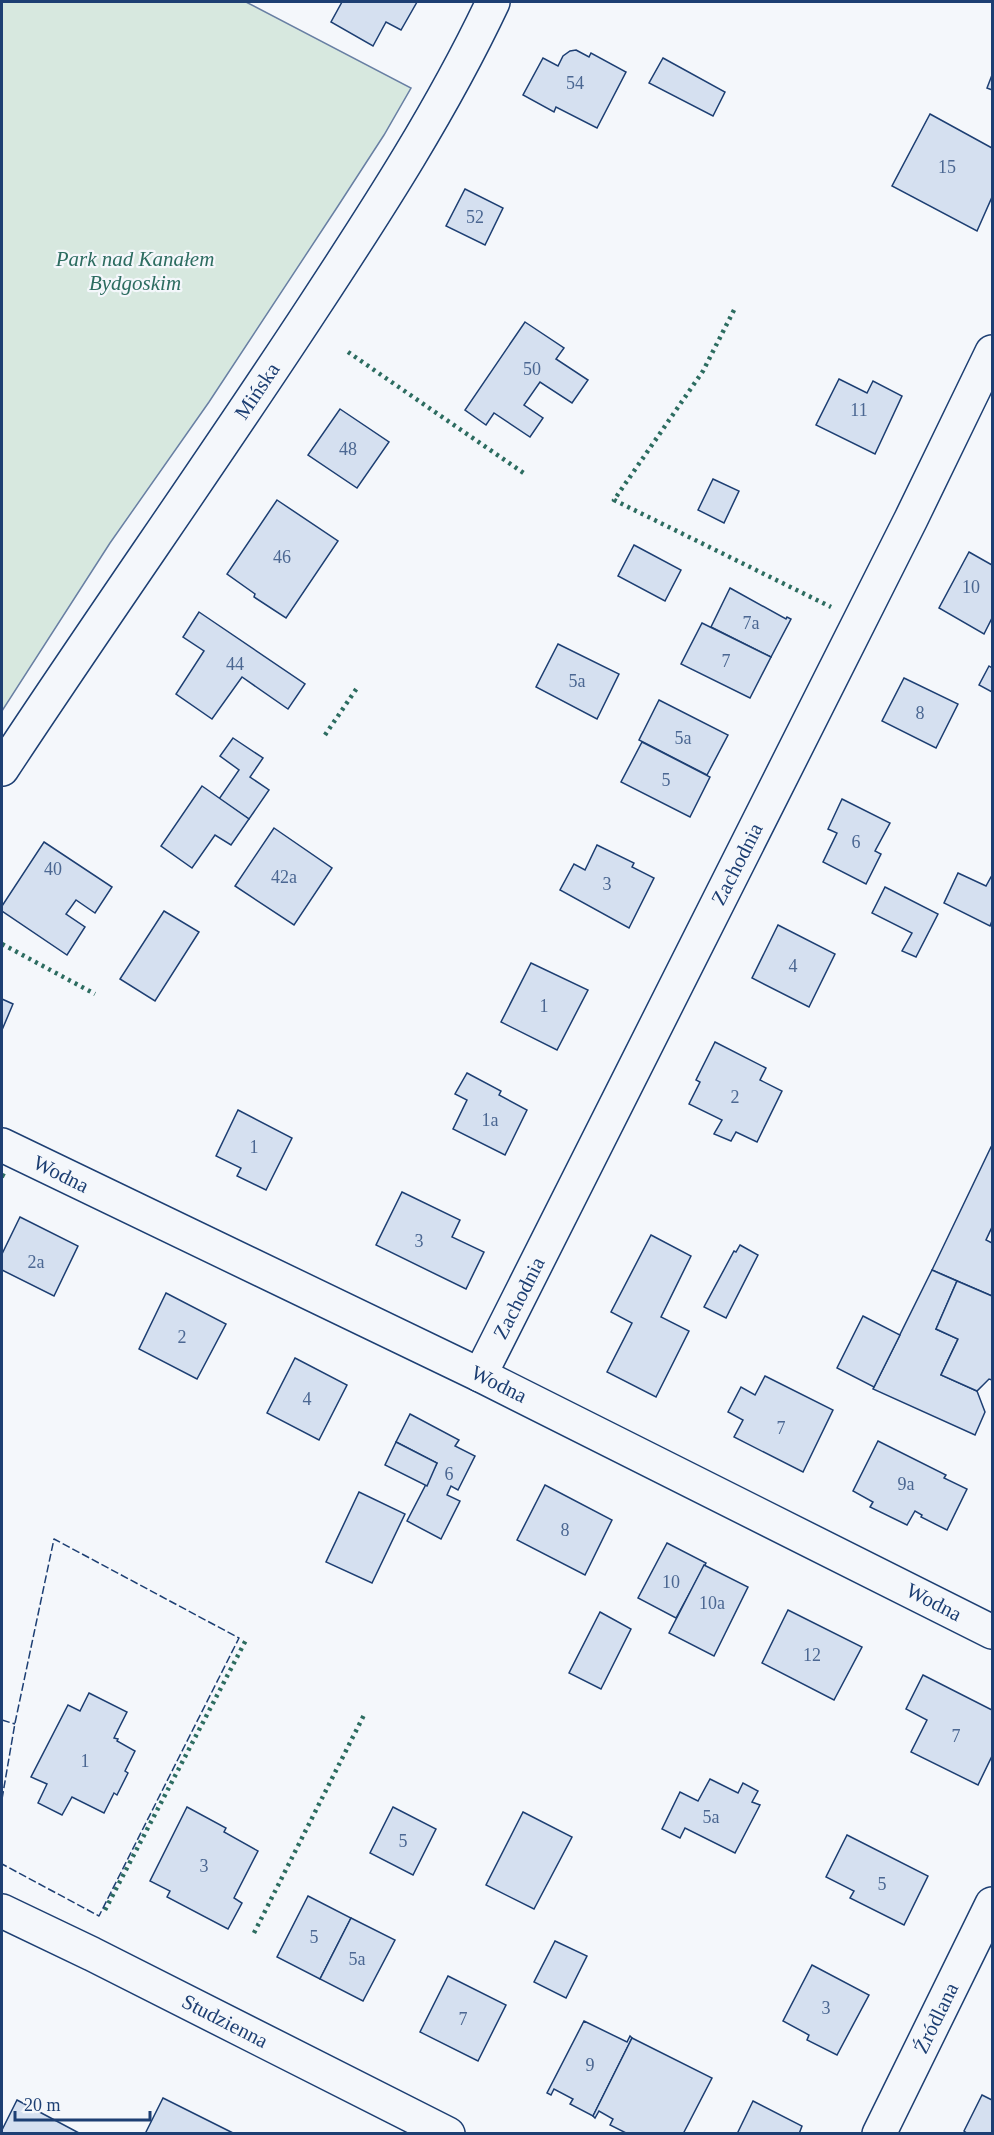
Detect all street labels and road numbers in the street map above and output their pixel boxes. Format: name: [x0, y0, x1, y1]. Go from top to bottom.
street label: Mińska: [229, 358, 285, 424]
street label: Zachodnia: [706, 818, 768, 909]
street label: Wodna: [29, 1150, 93, 1198]
street label: Zachodnia: [488, 1252, 550, 1343]
street label: Wodna: [467, 1360, 531, 1408]
street label: Wodna: [902, 1578, 966, 1626]
street label: Źródlana: [909, 1978, 964, 2057]
street label: Studzienna: [178, 1989, 273, 2053]

